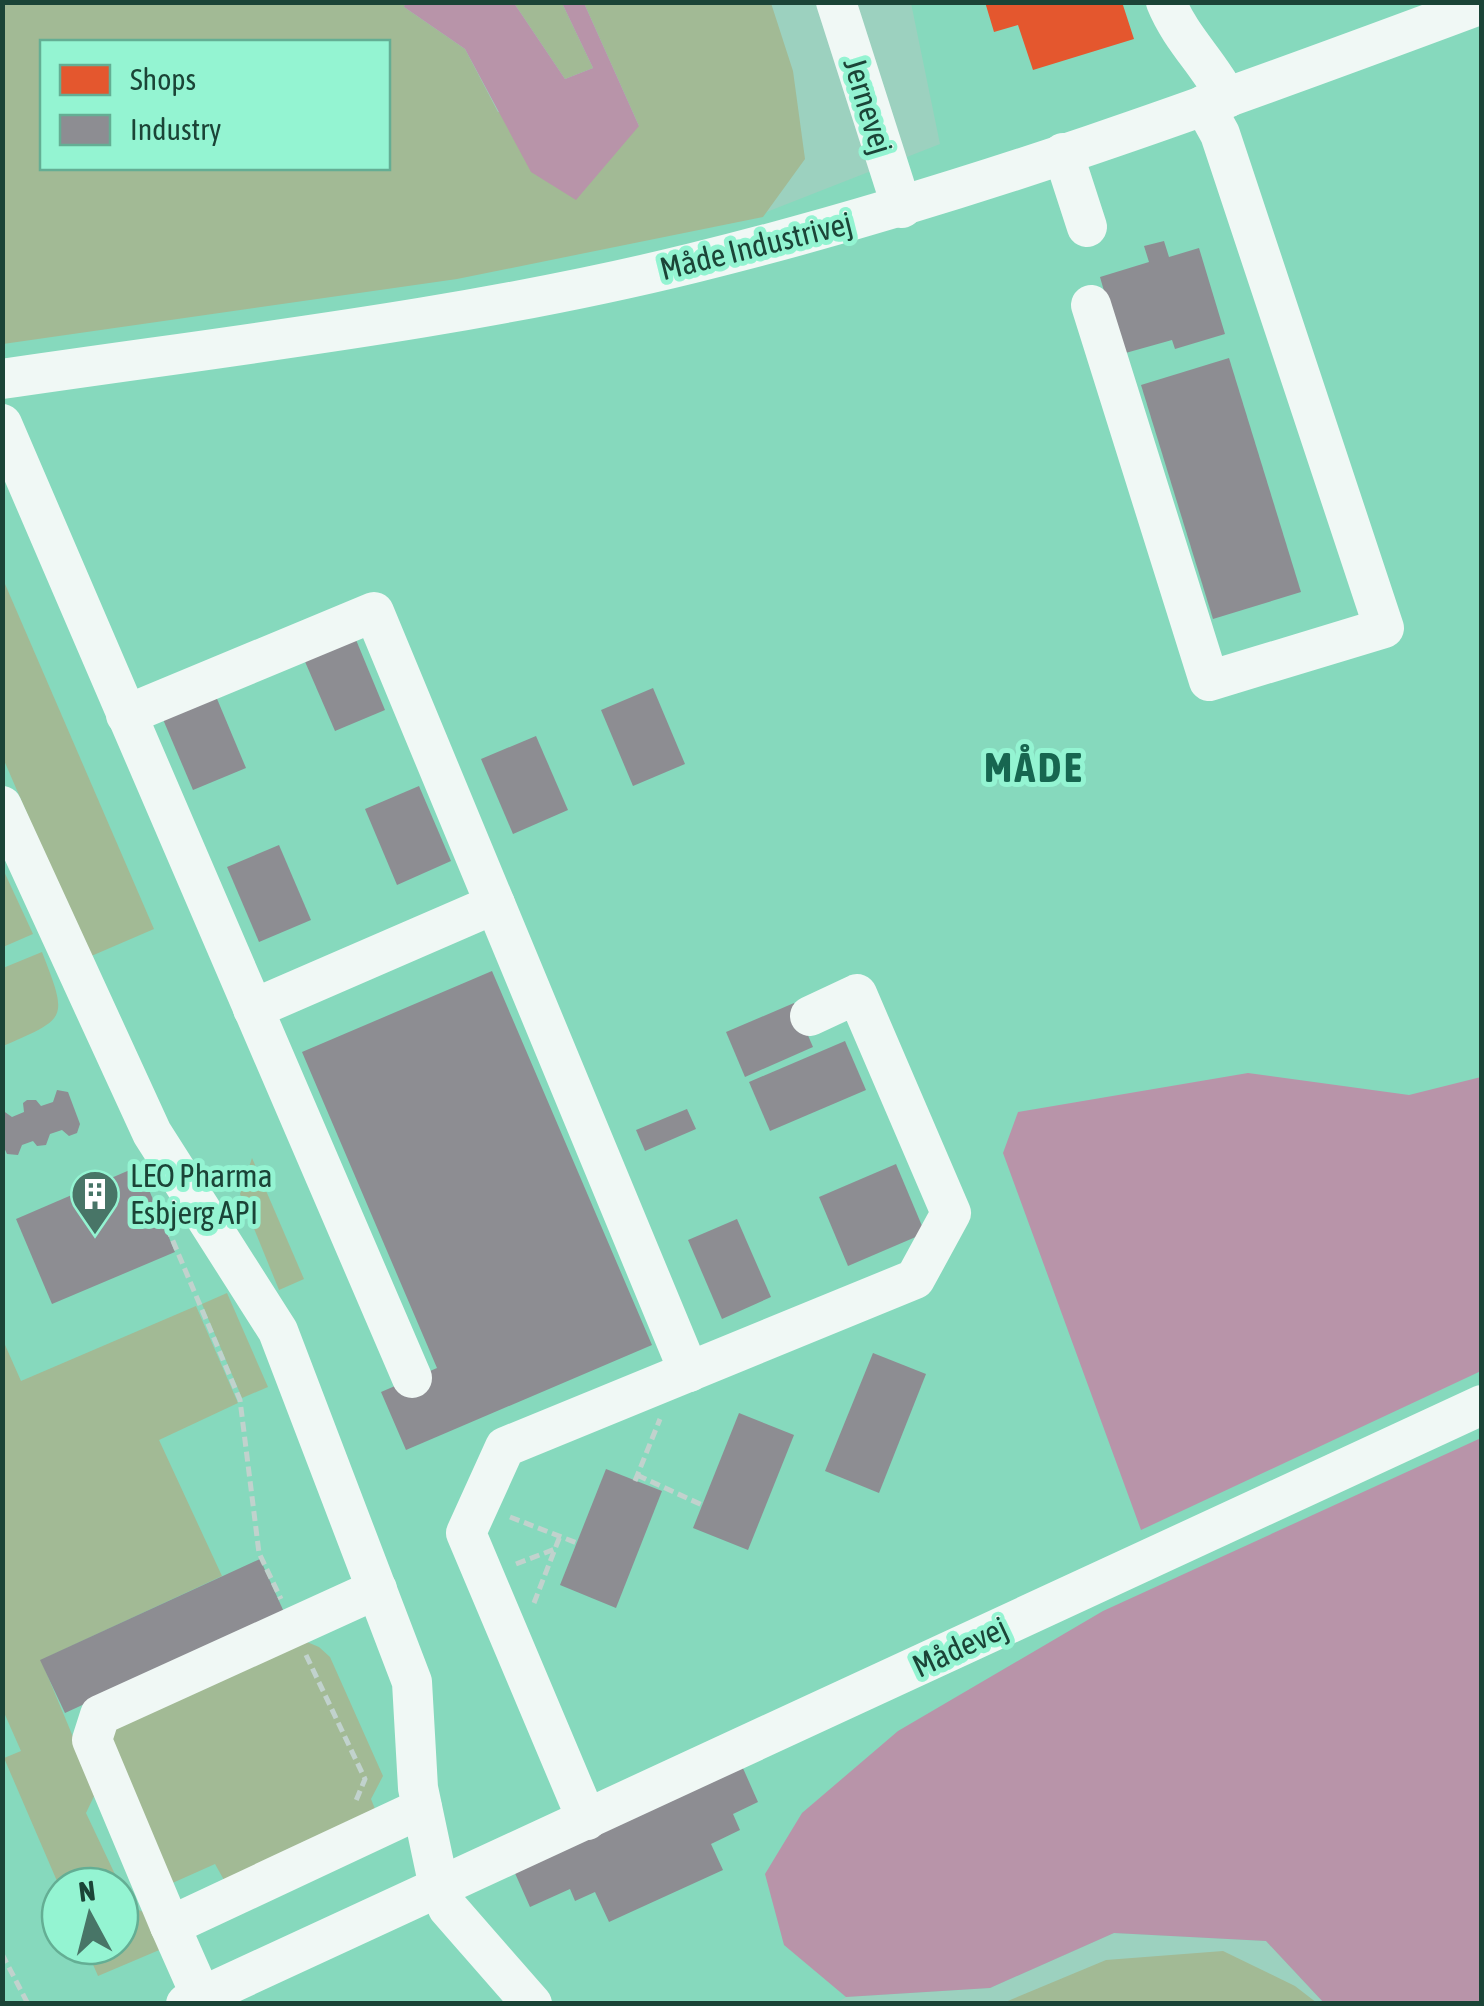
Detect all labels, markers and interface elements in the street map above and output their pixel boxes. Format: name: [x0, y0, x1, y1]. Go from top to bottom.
legend: [40, 40, 390, 170]
street label: Jernevej: [836, 53, 901, 158]
text: Shops: [130, 62, 196, 96]
text: Industry: [130, 112, 221, 146]
street label: Måde Industrivej: [656, 204, 856, 287]
district label: MÅDE: [984, 743, 1084, 791]
place label: LEO Pharma Esbjerg API: [130, 1157, 273, 1231]
building icon: LEO Pharma Esbjerg API: [69, 1168, 121, 1236]
street label: Mådevej: [906, 1609, 1013, 1685]
north arrow: [40, 1866, 140, 1966]
text: N: [77, 1874, 97, 1908]

